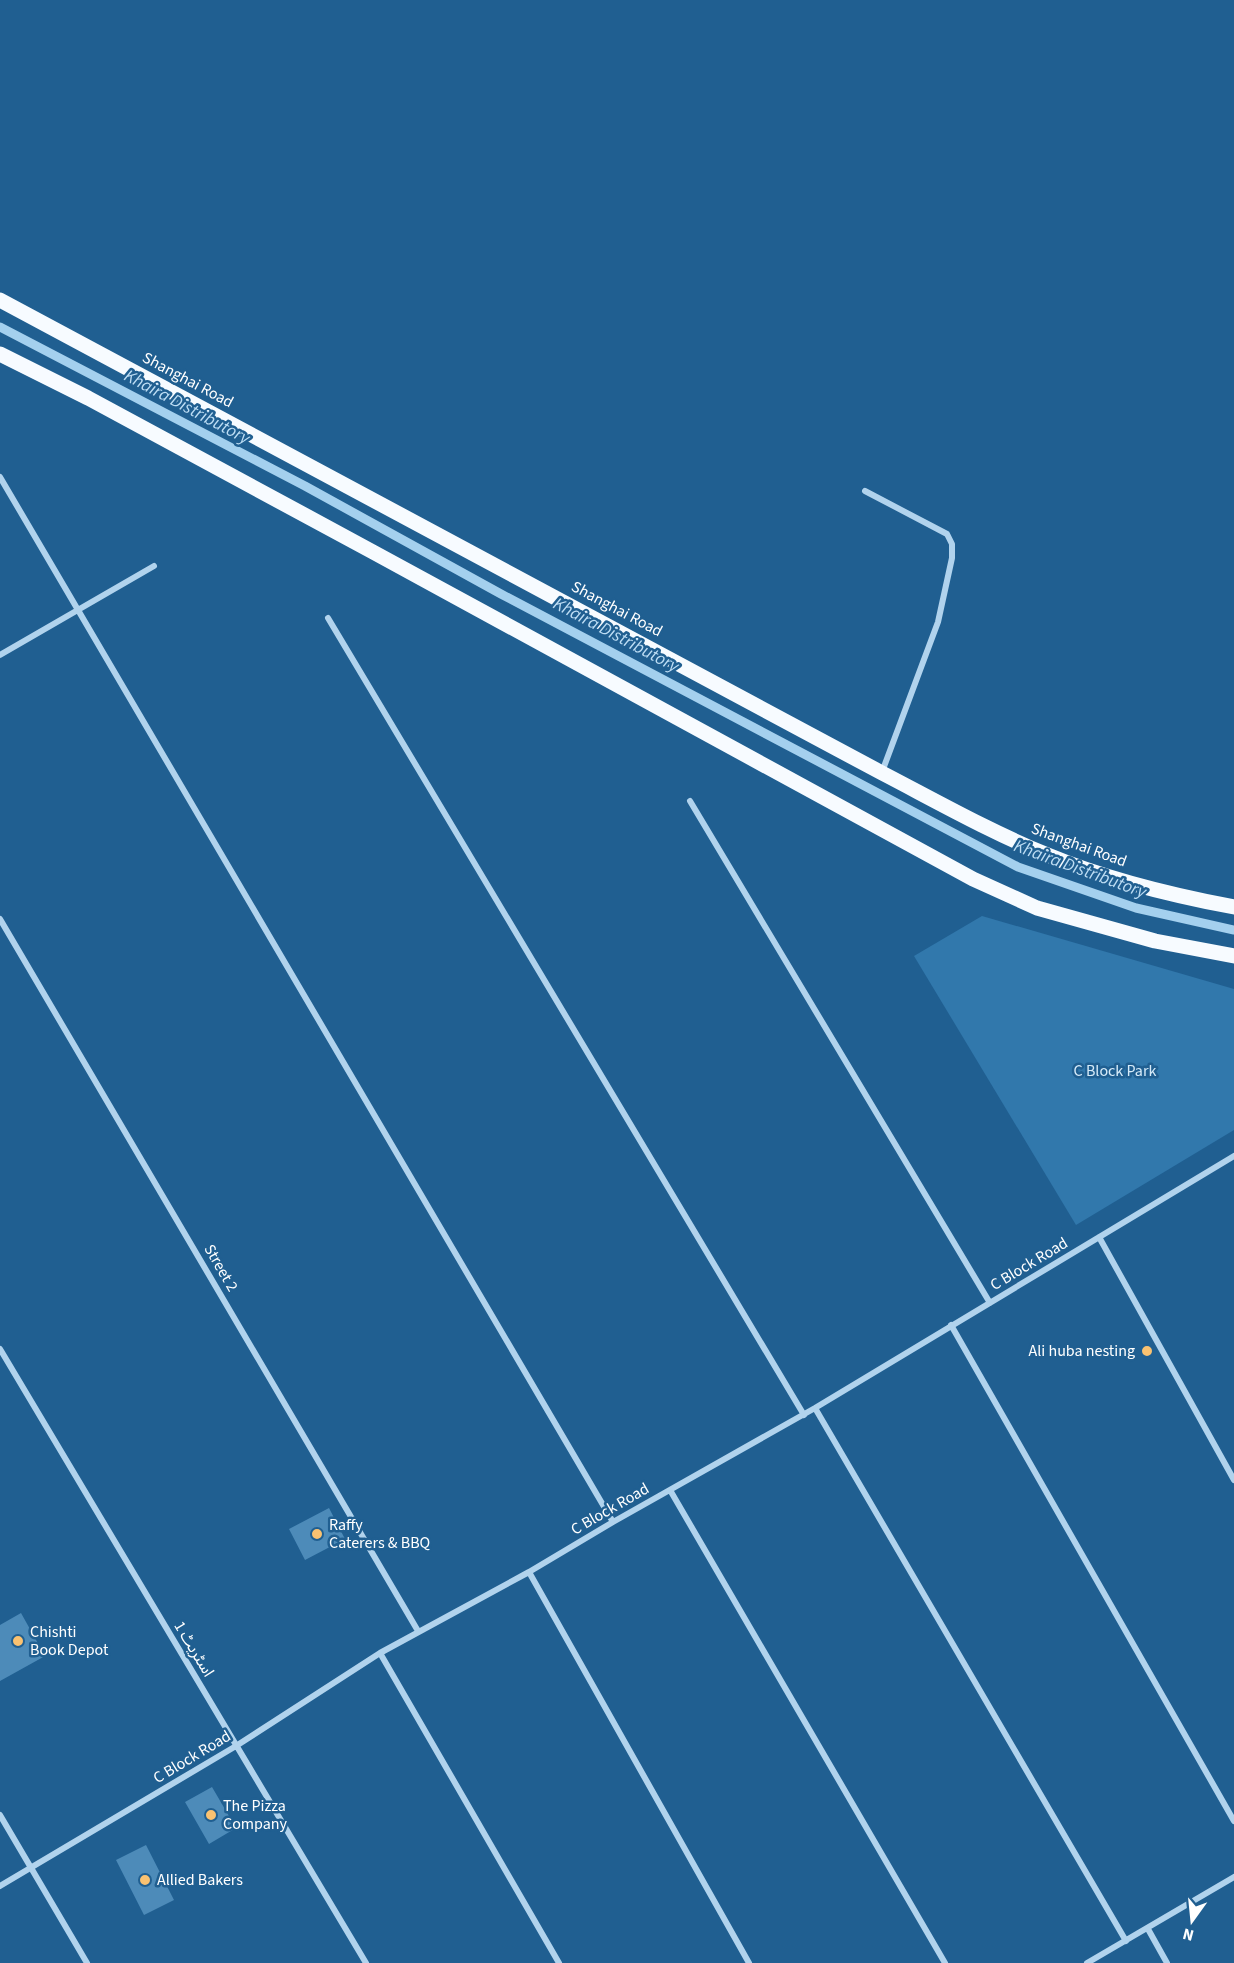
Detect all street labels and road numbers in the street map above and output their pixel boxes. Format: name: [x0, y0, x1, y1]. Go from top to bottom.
street label: Shanghai Road: [139, 347, 237, 413]
street label: Shanghai Road: [568, 576, 666, 642]
street label: Shanghai Road: [1028, 817, 1130, 873]
street label: C Block Road: [986, 1232, 1072, 1296]
street label: Street 2: [199, 1240, 243, 1296]
street label: C Block Road: [567, 1478, 653, 1540]
street label: اسٹریٹ 1: [169, 1617, 219, 1681]
street label: C Block Road: [149, 1725, 235, 1789]

